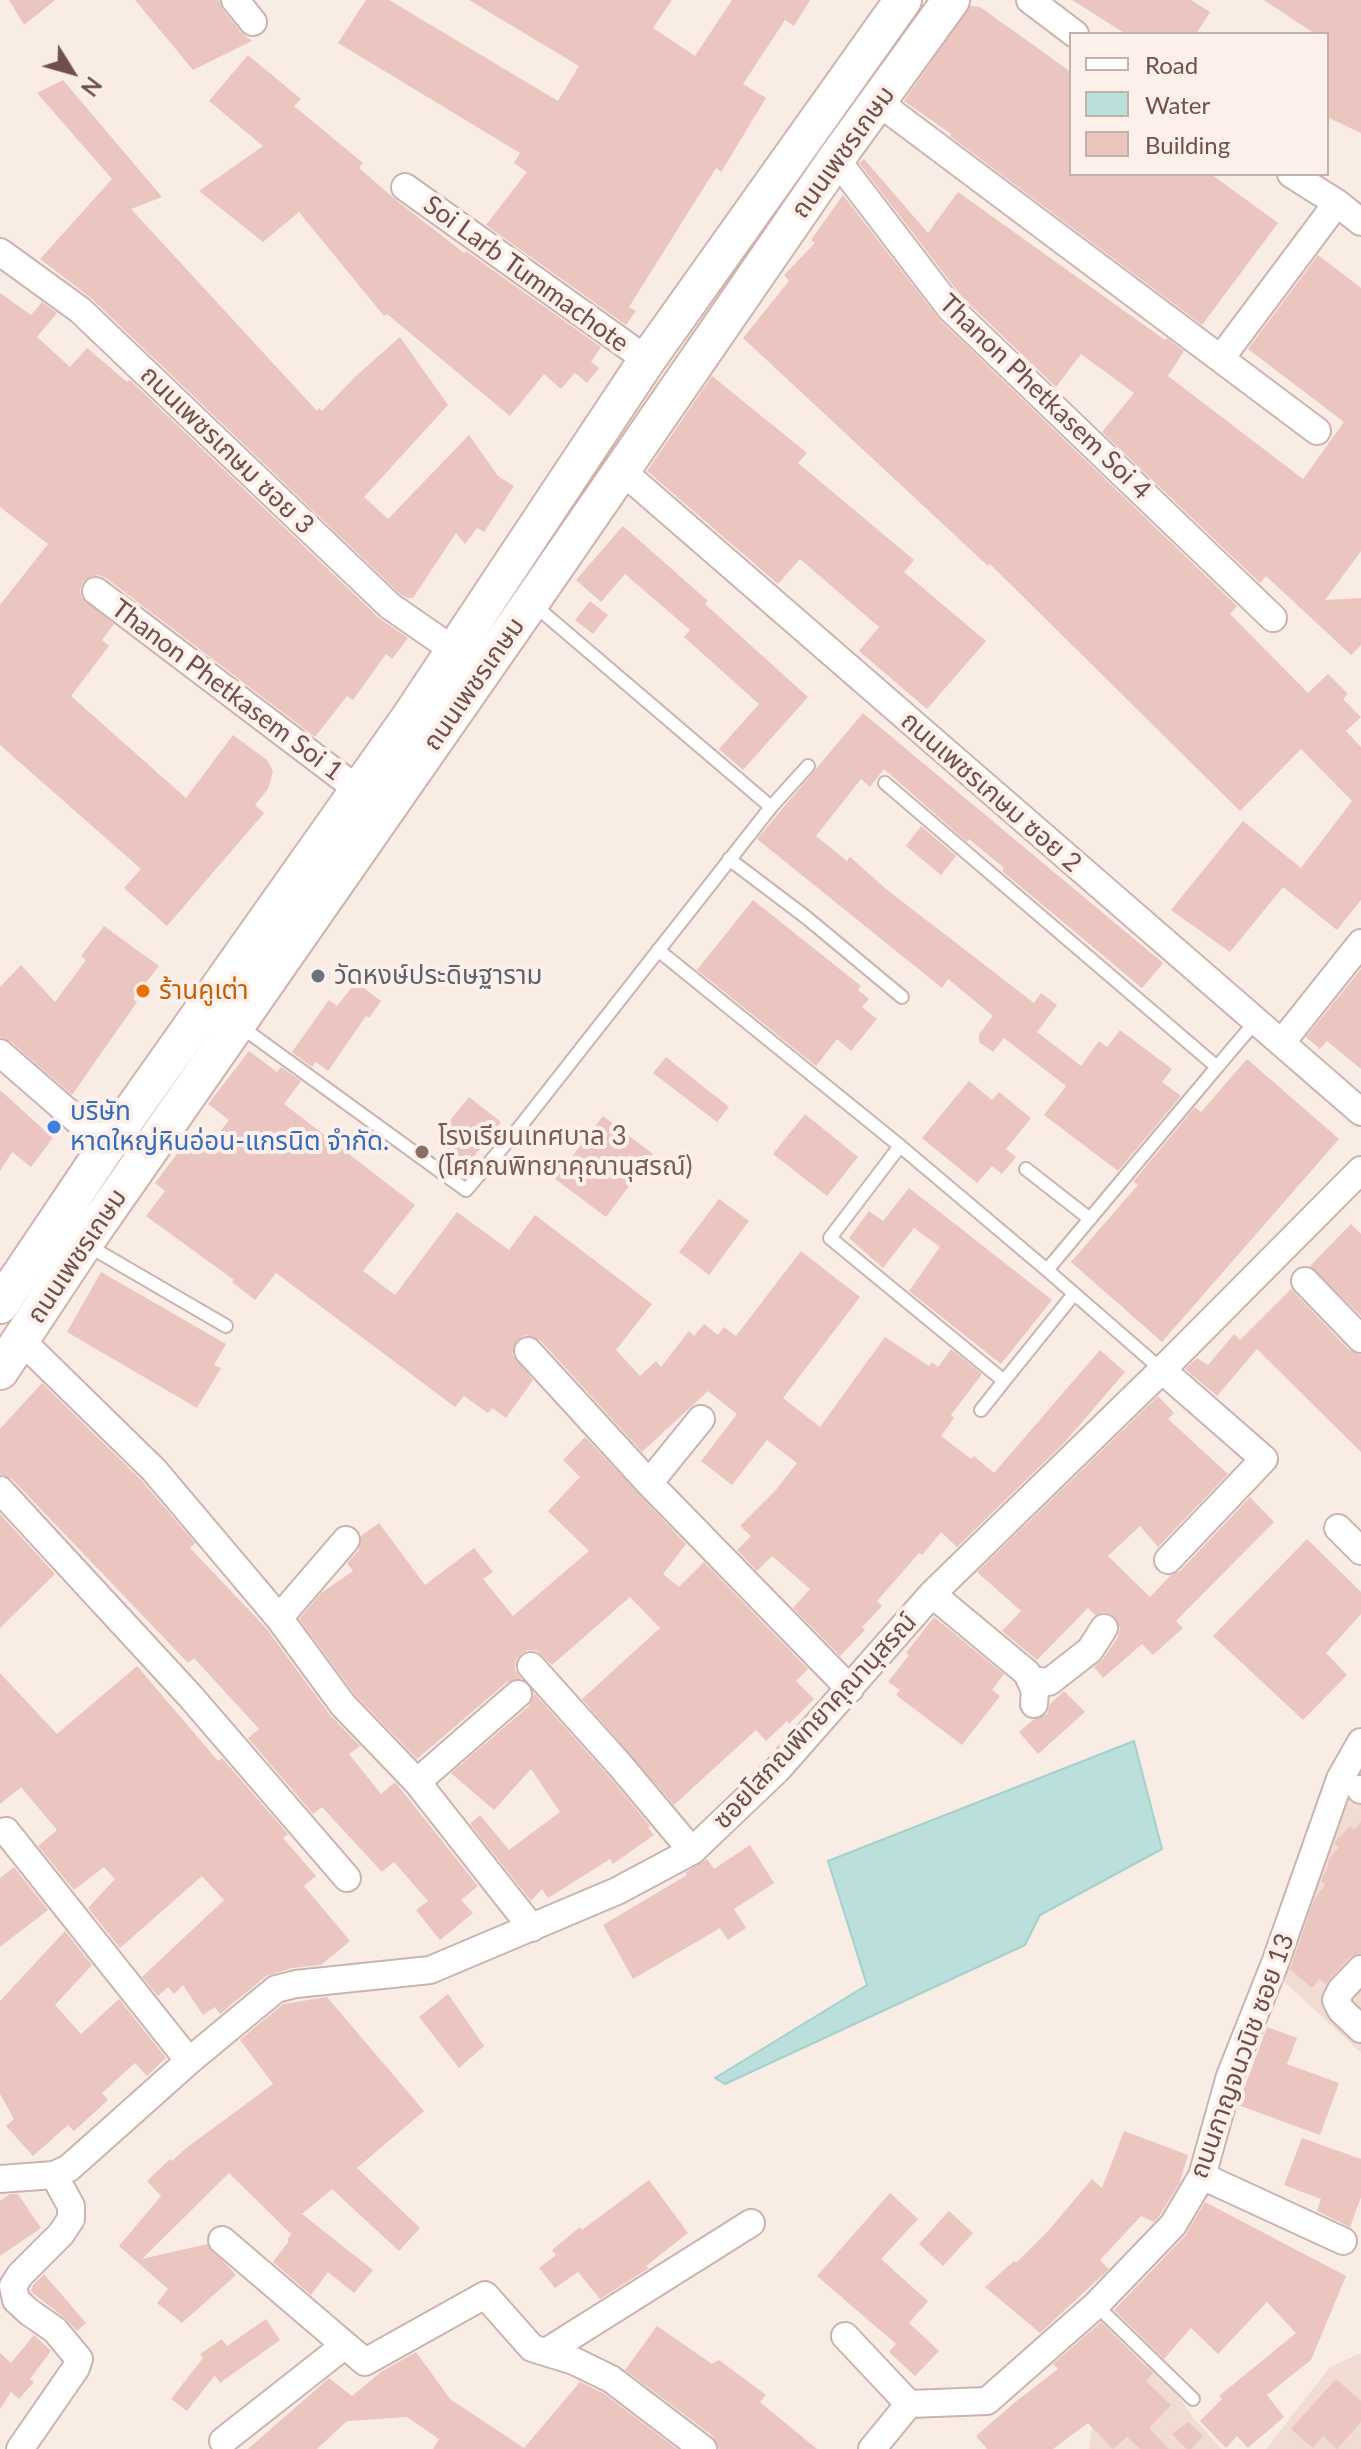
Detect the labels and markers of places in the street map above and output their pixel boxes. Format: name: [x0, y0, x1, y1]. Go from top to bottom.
place label: วัดหงษ์ประดิษฐาราม: [334, 960, 543, 992]
marker: วัดหงษ์ประดิษฐาราม: [309, 967, 327, 985]
place label: ร้านคูเต่า: [159, 975, 249, 1007]
marker: ร้านคูเต่า: [134, 982, 152, 1000]
place label: บริษัท หาดใหญ่หินอ่อน-แกรนิต จำกัด.: [70, 1096, 389, 1158]
marker: บริษัท หาดใหญ่หินอ่อน-แกรนิต จำกัด.: [45, 1118, 63, 1136]
place label: โรงเรียนเทศบาล 3 (โศภณพิทยาคุณานุสรณ์): [438, 1121, 692, 1182]
marker: โรงเรียนเทศบาล 3 (โศภณพิทยาคุณานุสรณ์): [413, 1143, 431, 1161]

